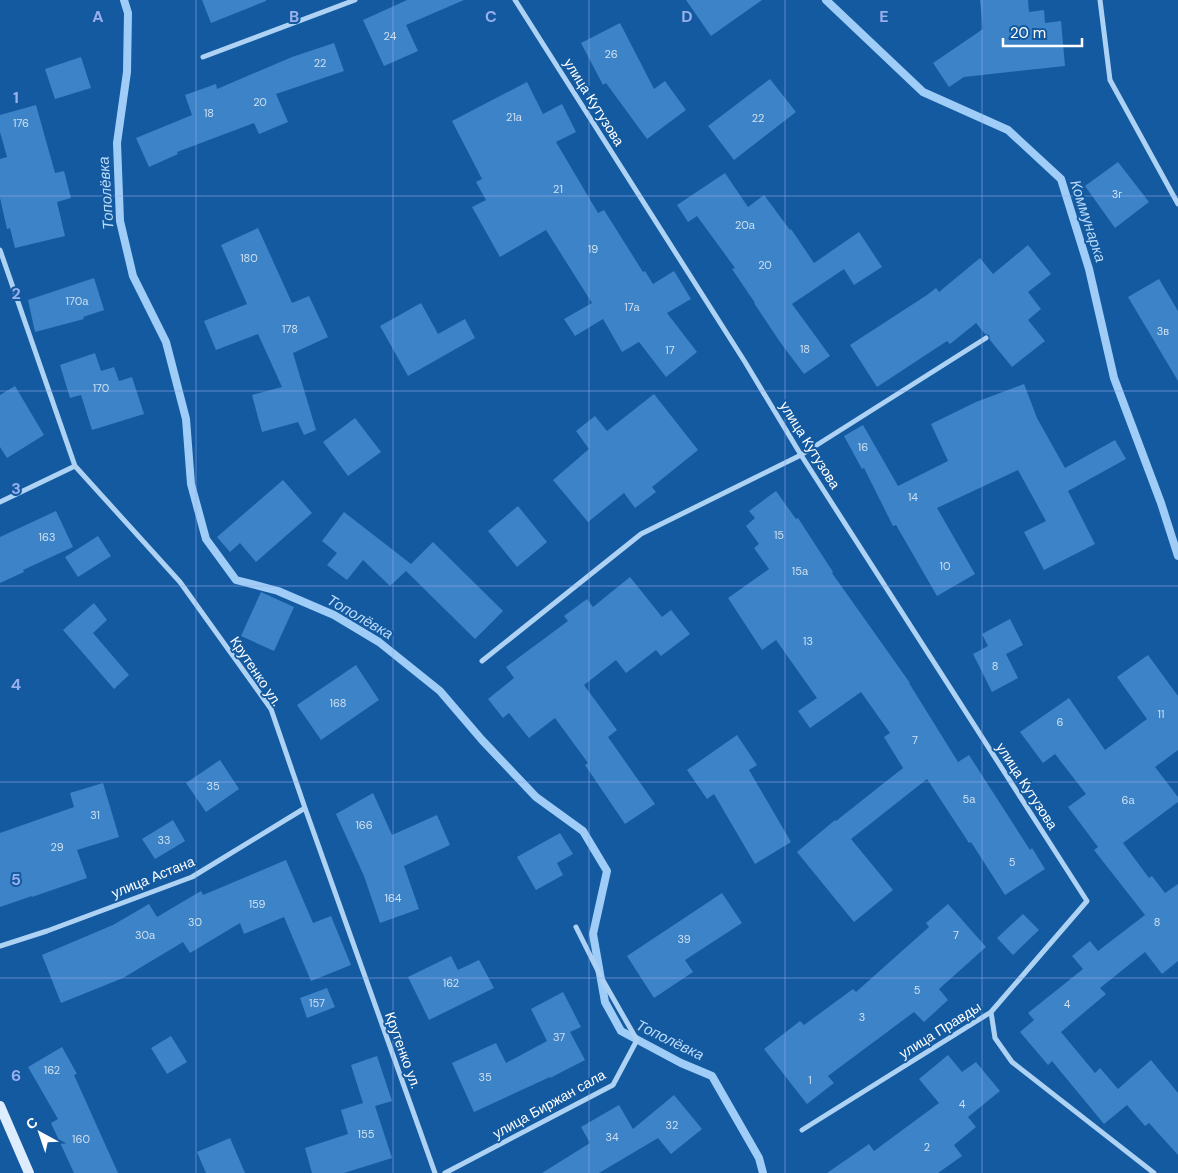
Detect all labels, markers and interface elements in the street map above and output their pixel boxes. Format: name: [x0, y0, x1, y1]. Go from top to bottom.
text: A: [92, 6, 104, 27]
text: B: [289, 6, 299, 27]
text: C: [485, 6, 497, 27]
text: D: [681, 6, 693, 27]
text: E: [879, 6, 889, 27]
scale bar: [1003, 15, 1082, 47]
text: 20 m: [1010, 23, 1046, 43]
house number: 24: [384, 29, 397, 43]
house number: 26: [604, 47, 618, 61]
street label: улица Кутузова: [560, 55, 628, 149]
house number: 22: [314, 56, 326, 70]
text: 1: [13, 87, 19, 108]
house number: 20: [253, 95, 267, 109]
house number: 18: [204, 106, 214, 120]
house number: 21а: [506, 110, 523, 124]
house number: 22: [752, 111, 764, 125]
house number: 176: [13, 116, 29, 130]
water label: Тополёвка: [93, 156, 119, 230]
water label: Коммунарка: [1065, 177, 1111, 265]
house number: 21: [553, 182, 563, 196]
house number: 3г: [1112, 187, 1122, 201]
house number: 20а: [735, 218, 756, 232]
house number: 19: [588, 242, 598, 256]
house number: 180: [240, 251, 258, 265]
house number: 20: [758, 258, 772, 272]
text: 2: [11, 283, 21, 304]
house number: 170а: [66, 294, 89, 308]
house number: 17а: [624, 300, 641, 314]
house number: 178: [282, 322, 298, 336]
house number: 3в: [1157, 324, 1169, 338]
house number: 18: [800, 342, 810, 356]
house number: 17: [665, 343, 675, 357]
house number: 170: [93, 381, 109, 395]
street label: улица Кутузова: [776, 398, 844, 492]
house number: 16: [858, 440, 868, 454]
text: 3: [11, 478, 21, 499]
house number: 14: [908, 490, 918, 504]
house number: 15: [774, 528, 784, 542]
house number: 163: [39, 530, 55, 544]
house number: 10: [940, 559, 950, 573]
house number: 15а: [792, 564, 809, 578]
water label: Тополёвка: [323, 590, 397, 644]
street label: Крутенко ул.: [226, 633, 286, 709]
house number: 13: [803, 634, 813, 648]
house number: 8: [992, 659, 998, 673]
text: 4: [11, 674, 21, 695]
house number: 168: [329, 696, 347, 710]
house number: 11: [1158, 707, 1164, 721]
house number: 6: [1057, 715, 1064, 729]
house number: 7: [912, 733, 918, 747]
street label: улица Кутузова: [992, 739, 1062, 833]
house number: 35: [206, 779, 220, 793]
house number: 5а: [963, 792, 976, 806]
house number: 6а: [1121, 793, 1135, 807]
house number: 31: [90, 808, 100, 822]
house number: 166: [355, 818, 373, 832]
house number: 33: [157, 833, 171, 847]
house number: 29: [50, 840, 64, 854]
street label: улица Астана: [109, 852, 197, 902]
house number: 5: [1009, 855, 1016, 869]
text: 5: [11, 869, 21, 890]
house number: 164: [384, 891, 402, 905]
house number: 159: [249, 897, 265, 911]
house number: 30: [188, 915, 202, 929]
house number: 8: [1154, 915, 1160, 929]
house number: 30а: [135, 928, 156, 942]
house number: 7: [953, 928, 959, 942]
house number: 39: [677, 932, 691, 946]
house number: 162: [443, 976, 459, 990]
house number: 5: [914, 983, 921, 997]
house number: 157: [309, 996, 325, 1010]
house number: 4: [1064, 997, 1071, 1011]
street label: улица Правды: [896, 998, 984, 1062]
street label: Крутенко ул.: [381, 1009, 425, 1091]
house number: 3: [859, 1010, 865, 1024]
water label: Тополёвка: [633, 1015, 707, 1065]
house number: 37: [553, 1030, 565, 1044]
house number: 162: [44, 1063, 60, 1077]
text: 6: [11, 1065, 21, 1086]
street label: улица Биржан сала: [489, 1065, 609, 1143]
house number: 35: [478, 1070, 492, 1084]
house number: 1: [808, 1073, 812, 1087]
house number: 4: [959, 1097, 966, 1111]
north arrow: [15, 1108, 65, 1158]
text: С: [22, 1113, 41, 1133]
house number: 32: [666, 1118, 678, 1132]
house number: 155: [358, 1127, 375, 1141]
house number: 34: [605, 1130, 619, 1144]
house number: 160: [72, 1132, 90, 1146]
house number: 2: [924, 1140, 930, 1154]

